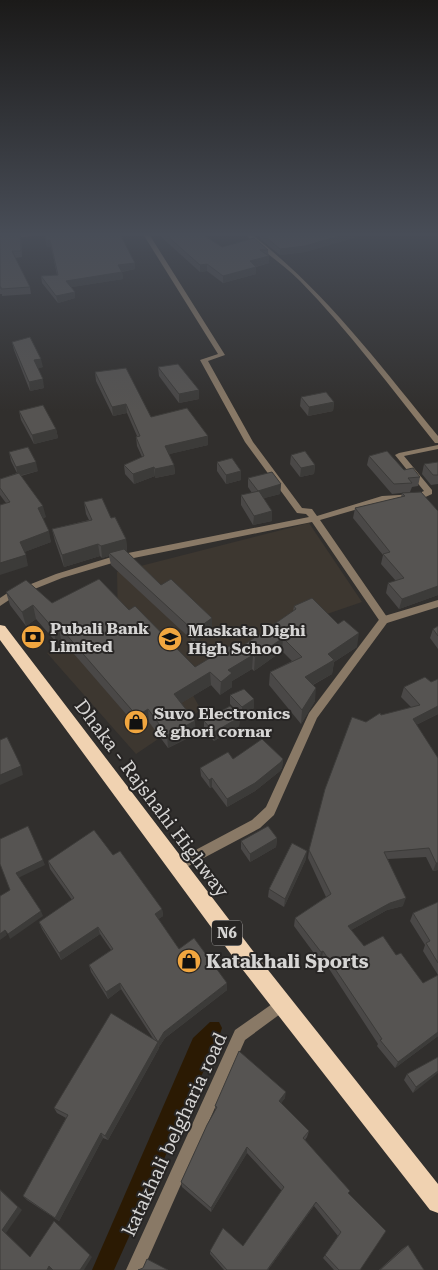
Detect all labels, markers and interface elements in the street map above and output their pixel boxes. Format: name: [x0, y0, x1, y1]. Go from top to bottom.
place label: Pubali Bank Limited: [50, 619, 149, 656]
place label: Maskata Dighi High Schoo: [188, 621, 306, 658]
bank icon: Pubali Bank Limited: [20, 624, 46, 650]
school or university icon: Maskata Dighi High Schoo: [157, 626, 183, 652]
street label: Dhaka - Rajshahi Highway: [70, 695, 234, 902]
place label: Suvo Electronics & ghori cornar: [154, 704, 290, 741]
shop icon: Suvo Electronics & ghori cornar: [123, 709, 149, 735]
road number: N6: [212, 920, 242, 946]
shop icon: Katakhali Sports: [176, 948, 202, 974]
place label: Katakhali Sports: [206, 950, 369, 973]
street label: katakhali belgharia road: [117, 1029, 232, 1240]

